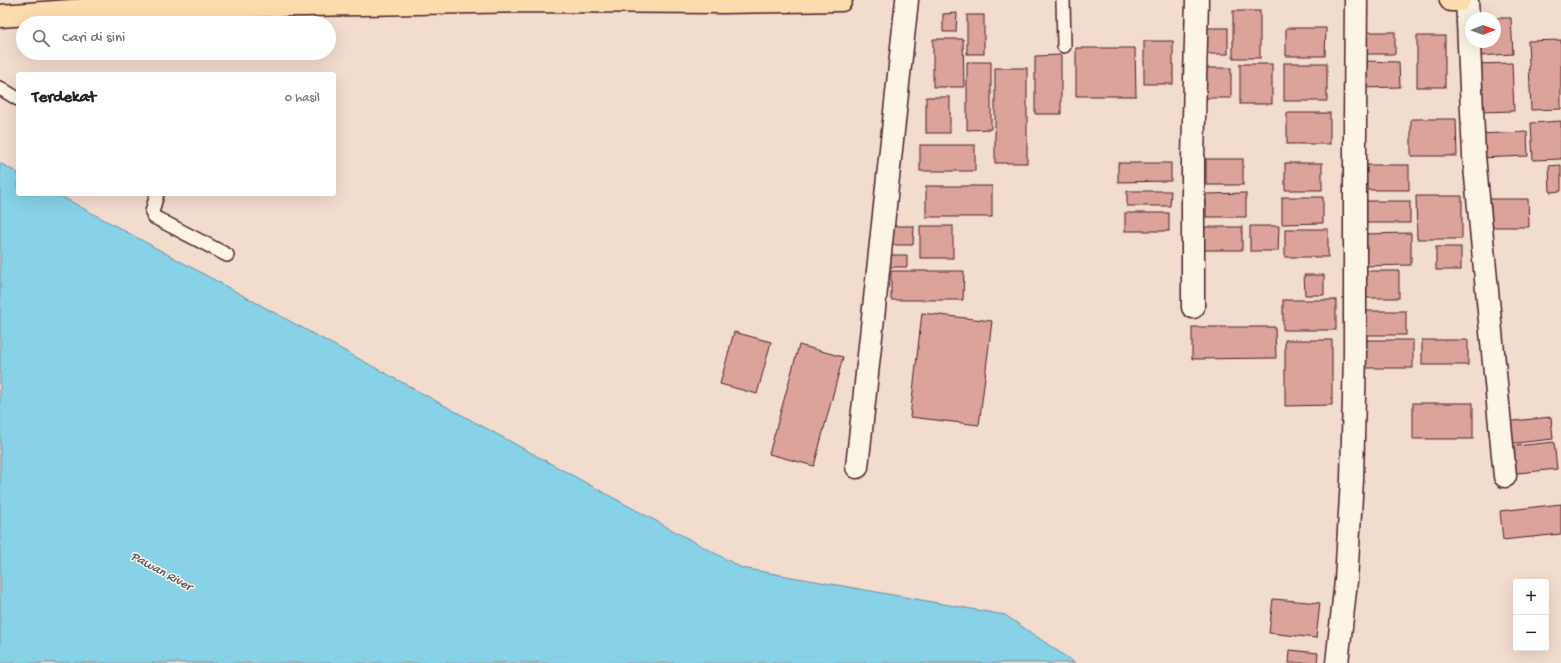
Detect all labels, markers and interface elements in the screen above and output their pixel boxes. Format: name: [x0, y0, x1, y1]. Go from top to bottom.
north arrow: [1465, 12, 1501, 48]
search box: [16, 16, 336, 60]
icon: search: [30, 27, 52, 49]
text: Cari di sini: [62, 29, 125, 47]
text: Terdekat: [32, 88, 96, 108]
text: 0 hasil: [285, 91, 320, 106]
water label: Pawan River: [128, 549, 196, 596]
map controls: [1513, 579, 1549, 651]
button: +: [1513, 579, 1549, 615]
button: −: [1513, 615, 1549, 651]

